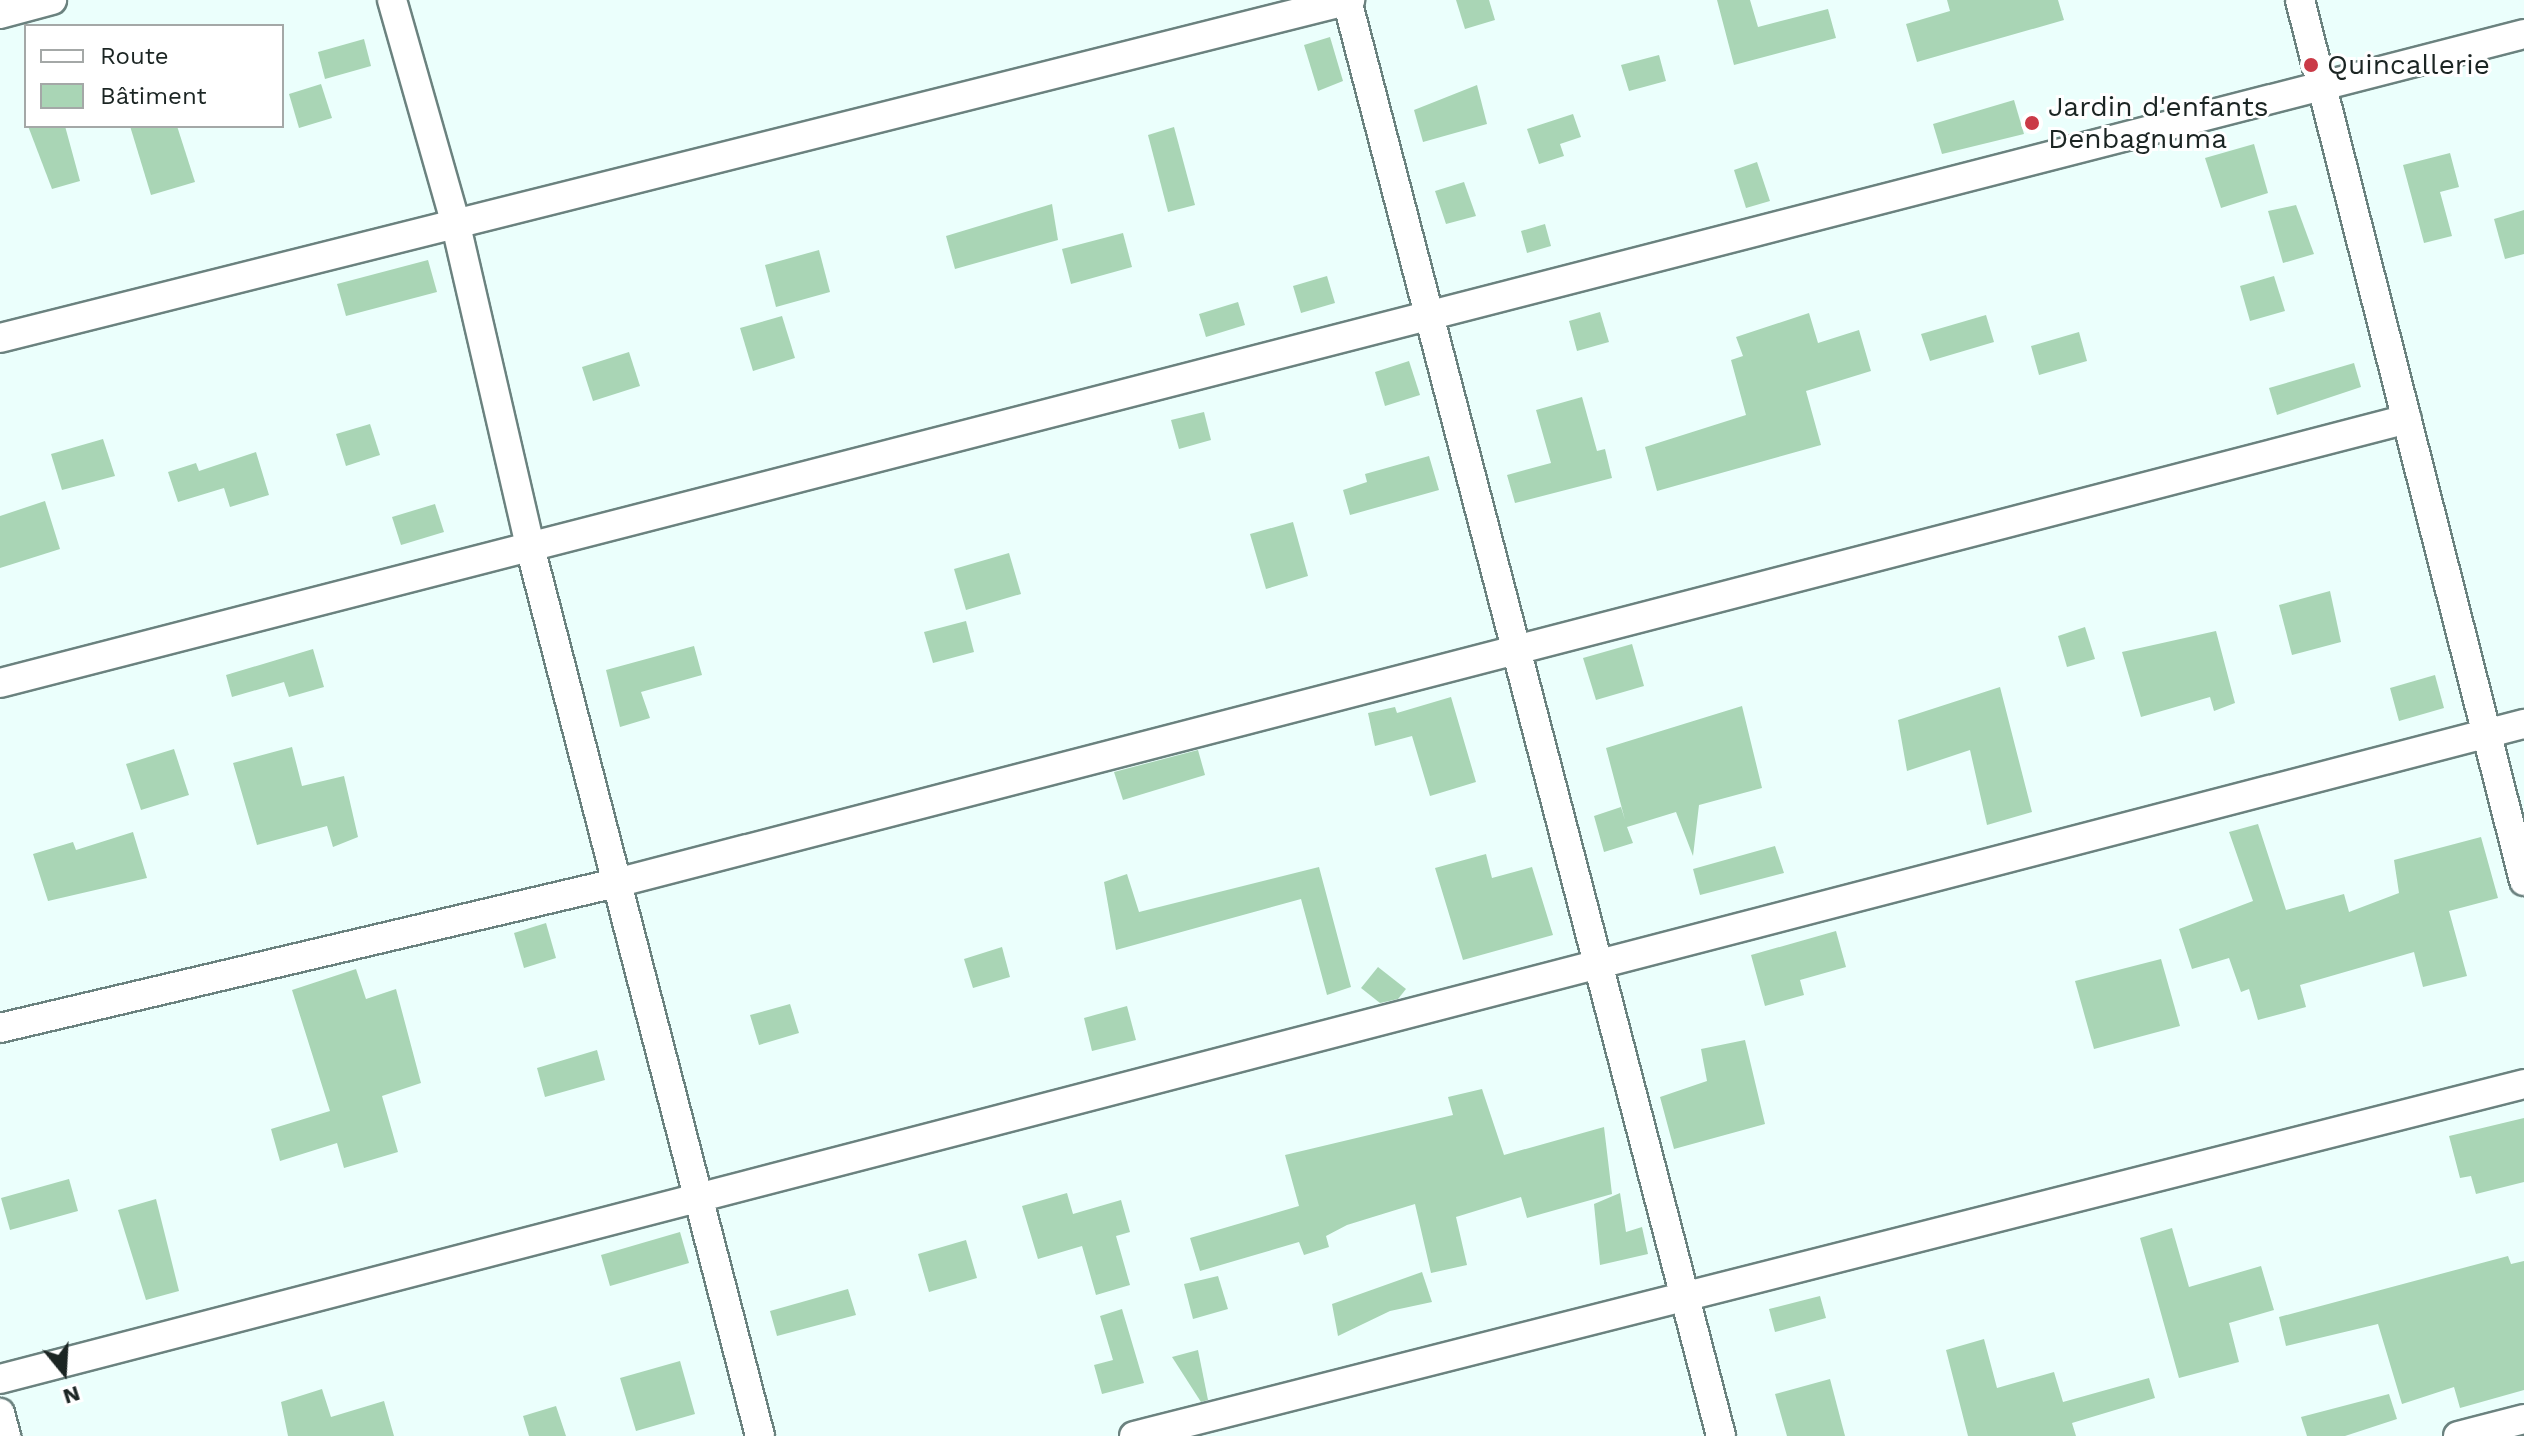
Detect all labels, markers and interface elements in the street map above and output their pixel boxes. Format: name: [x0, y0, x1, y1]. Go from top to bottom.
legend: [24, 24, 284, 128]
text: Route: [100, 42, 169, 70]
place label: Quincallerie: [2327, 48, 2490, 82]
marker: Quincallerie: [2302, 56, 2320, 74]
text: Bâtiment: [100, 82, 207, 110]
place label: Jardin d'enfants Denbagnuma: [2048, 90, 2268, 156]
marker: Jardin d'enfants Denbagnuma: [2023, 114, 2041, 132]
north arrow: [24, 1332, 104, 1412]
text: N: [60, 1381, 83, 1410]

